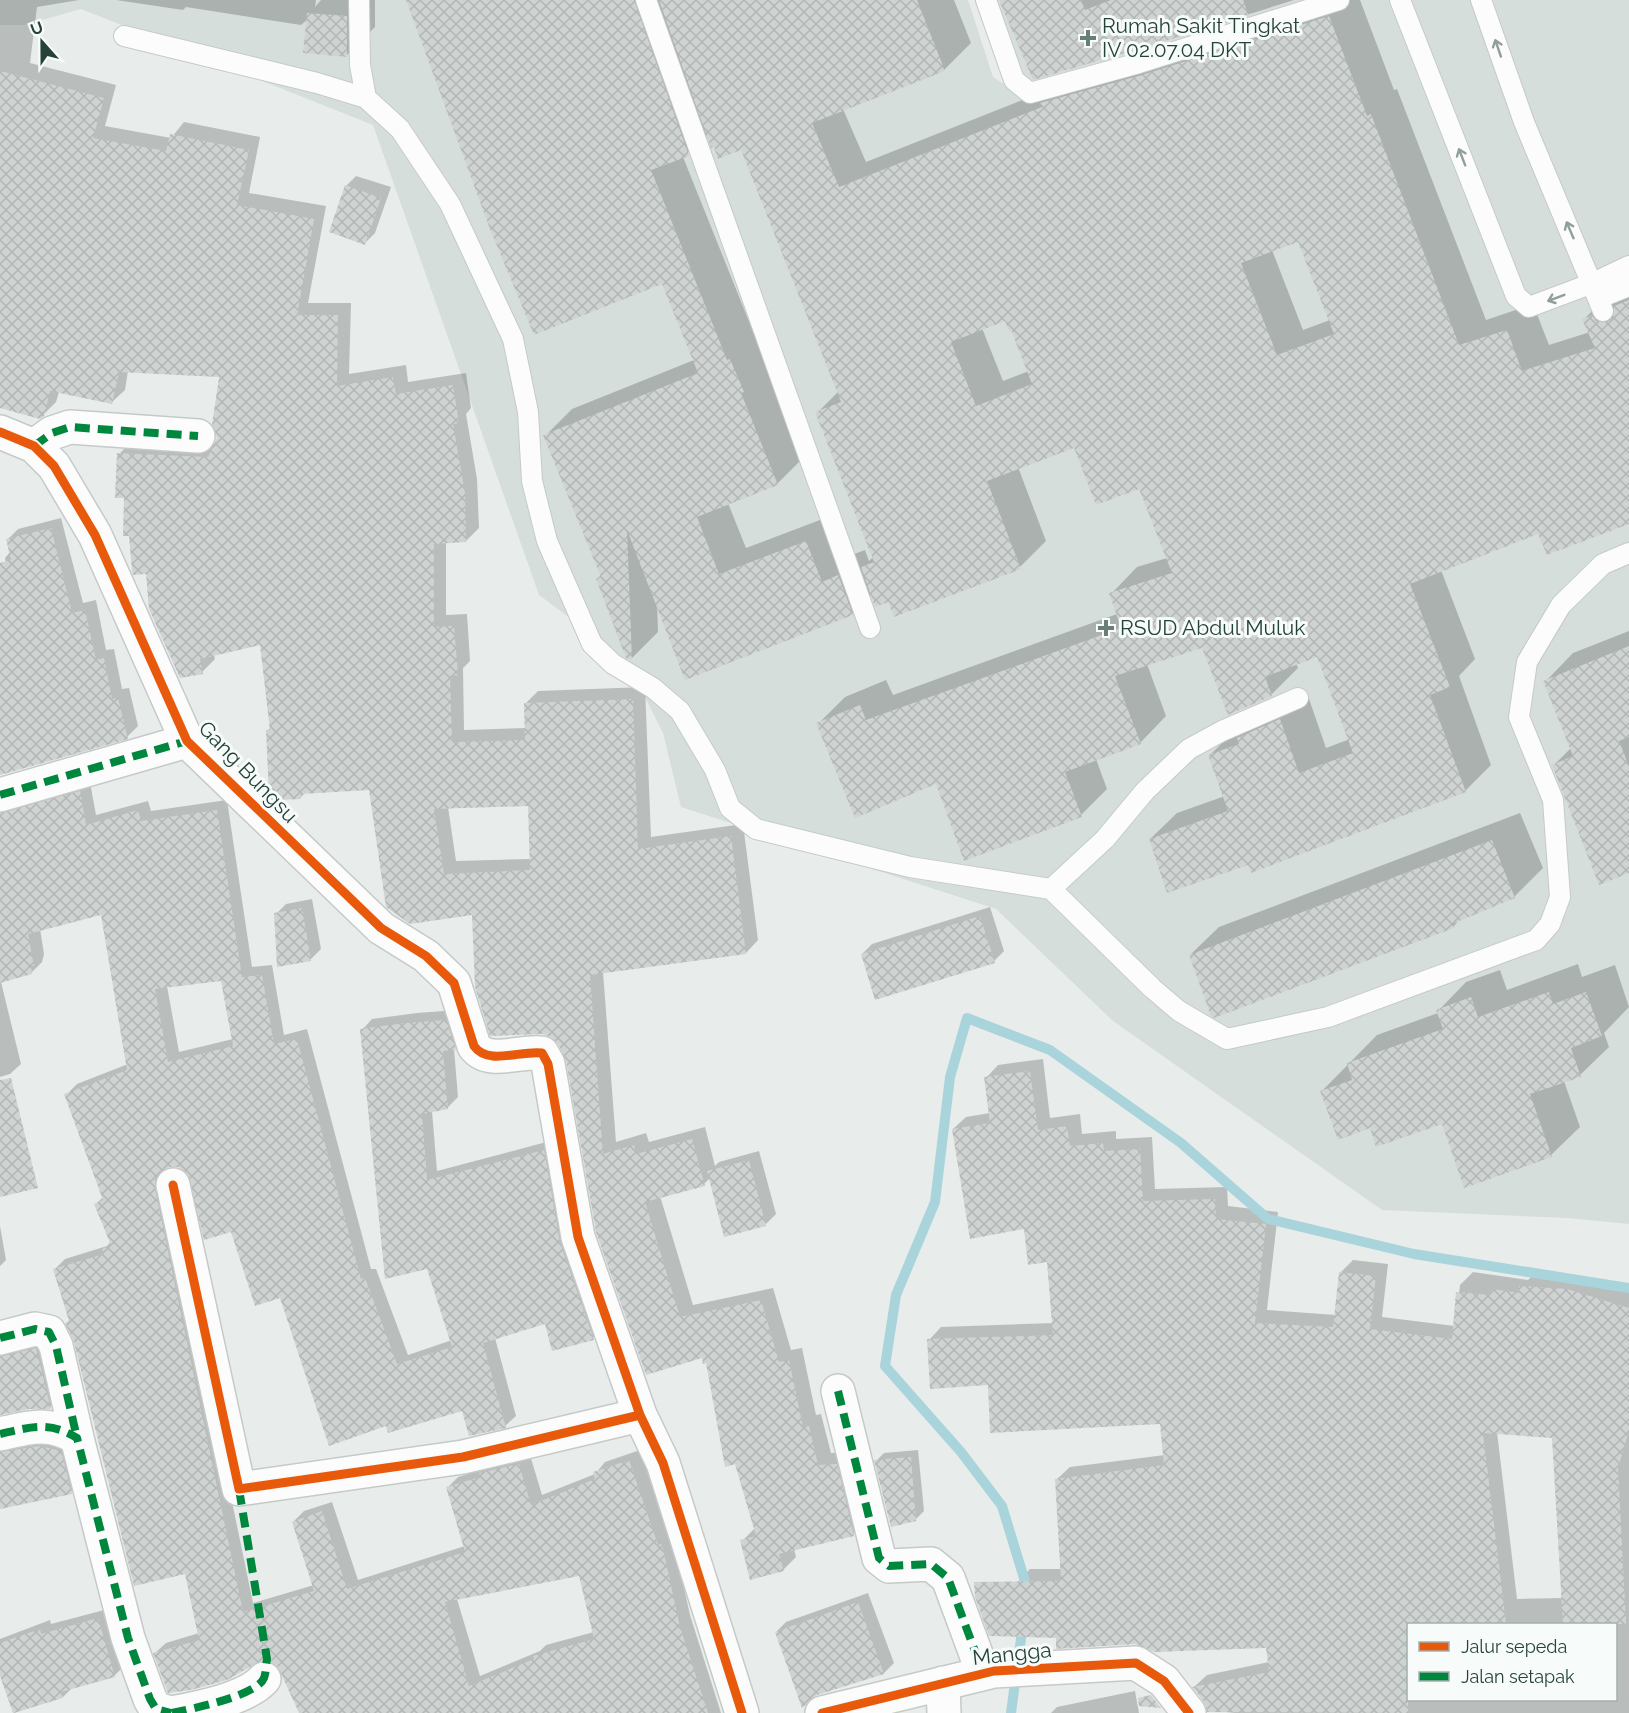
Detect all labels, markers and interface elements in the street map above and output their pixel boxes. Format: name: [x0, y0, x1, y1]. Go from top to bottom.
north arrow: [12, 12, 72, 72]
place label: Rumah Sakit Tingkat IV 02.07.04 DKT: [1102, 13, 1300, 62]
text: U: [28, 17, 46, 39]
marker: Rumah Sakit Tingkat IV 02.07.04 DKT: [1079, 29, 1097, 47]
one-way arrow: [1492, 39, 1503, 58]
one-way arrow: [1455, 148, 1466, 167]
one-way arrow: [1564, 221, 1575, 239]
one-way arrow: [1548, 293, 1566, 304]
place label: RSUD Abdul Muluk: [1120, 615, 1305, 640]
marker: RSUD Abdul Muluk: [1097, 619, 1115, 637]
street label: Gang Bungsu: [194, 716, 303, 828]
legend: [1407, 1623, 1617, 1701]
text: Jalur sepeda: [1461, 1636, 1567, 1657]
street label: Mangga: [971, 1637, 1053, 1670]
text: Jalan setapak: [1461, 1666, 1575, 1687]

